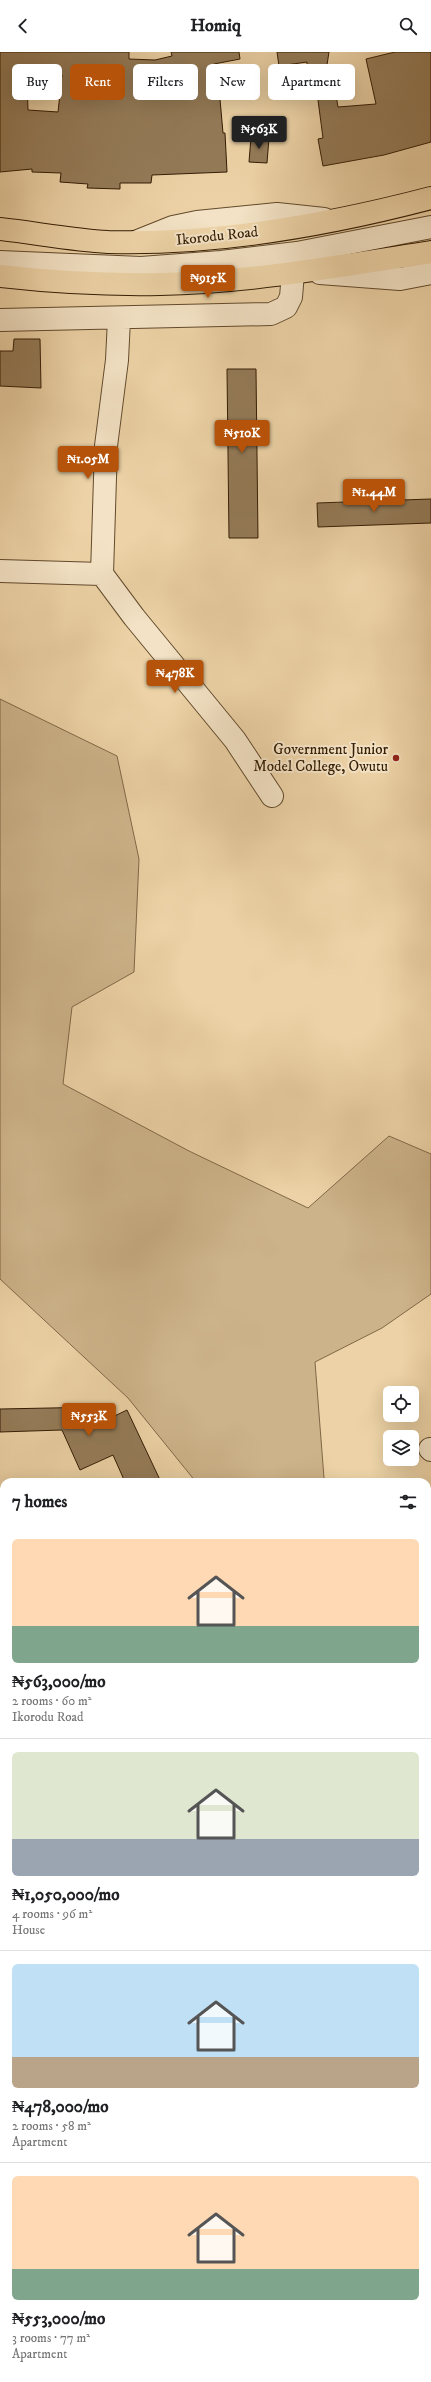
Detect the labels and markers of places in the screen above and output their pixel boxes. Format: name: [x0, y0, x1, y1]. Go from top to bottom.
pin: ₦563K: [231, 116, 287, 150]
pin: ₦915K: [180, 265, 236, 299]
pin: ₦510K: [214, 420, 270, 454]
pin: ₦1.05M: [55, 446, 121, 480]
pin: ₦1.44M: [341, 479, 407, 513]
pin: ₦478K: [147, 660, 203, 694]
place label: Government Junior Model College, Owutu: [253, 740, 388, 776]
marker: Government Junior Model College, Owutu: [391, 753, 401, 763]
pin: ₦553K: [61, 1403, 117, 1437]

